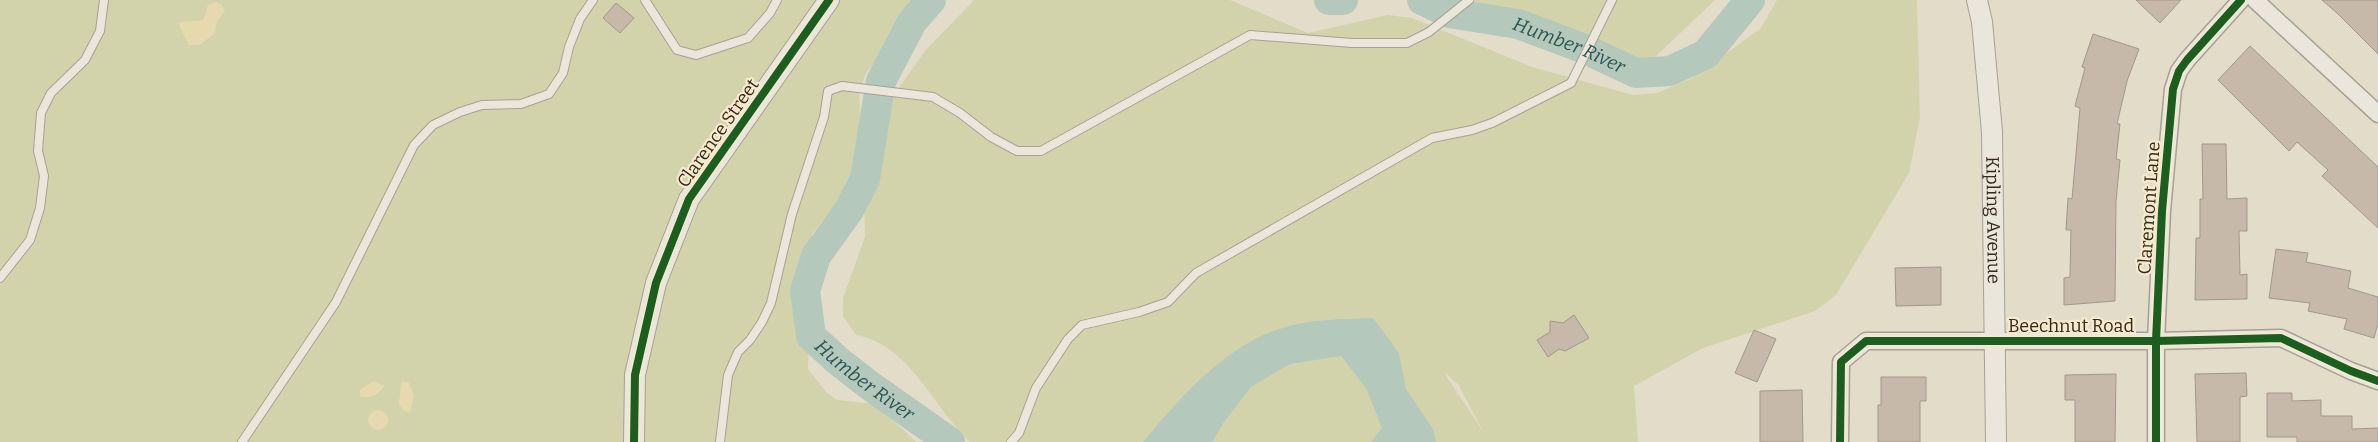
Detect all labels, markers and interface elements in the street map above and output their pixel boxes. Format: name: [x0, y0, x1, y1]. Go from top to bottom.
water label: Humber River: [1510, 12, 1630, 79]
street label: Clarence Street: [672, 74, 764, 192]
street label: Claremont Lane: [2133, 141, 2165, 275]
street label: Kipling Avenue: [1981, 156, 2005, 284]
street label: Beechnut Road: [2008, 315, 2134, 337]
water label: Humber River: [810, 335, 920, 426]

